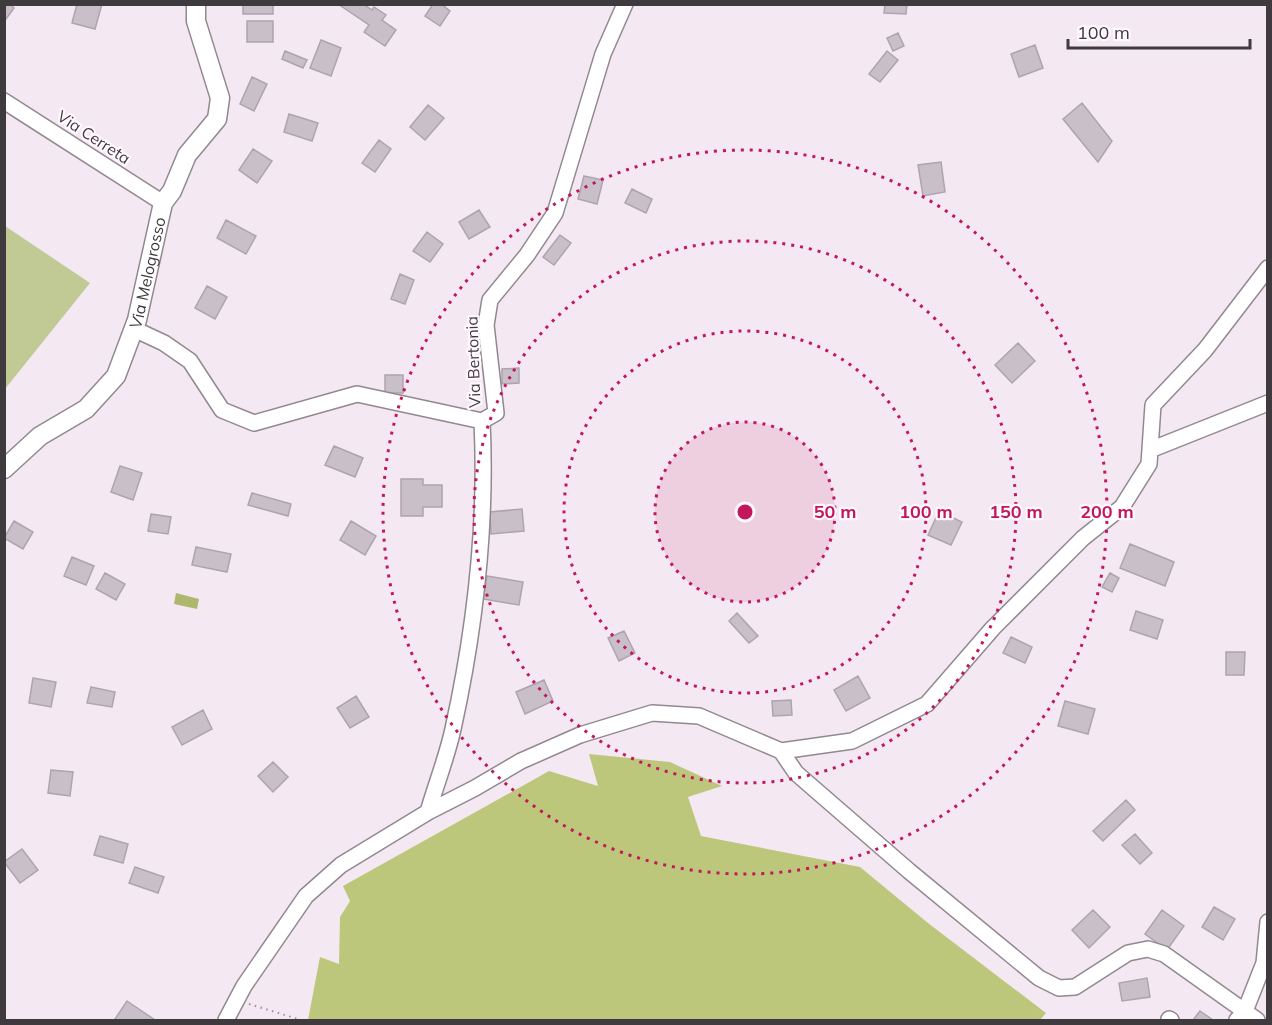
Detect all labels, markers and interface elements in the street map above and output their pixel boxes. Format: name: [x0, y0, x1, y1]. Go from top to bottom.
scale bar: [1068, 12, 1250, 50]
text: 100 m: [1077, 21, 1130, 44]
street label: Via Cerreta: [54, 106, 134, 168]
street label: Via Melogrosso: [125, 215, 170, 331]
street label: Via Bertonia: [461, 316, 485, 408]
text: 50 m: [814, 500, 856, 523]
text: 100 m: [899, 500, 953, 523]
text: 150 m: [989, 500, 1043, 523]
text: 200 m: [1080, 500, 1134, 523]
centre of rings: [735, 502, 755, 522]

